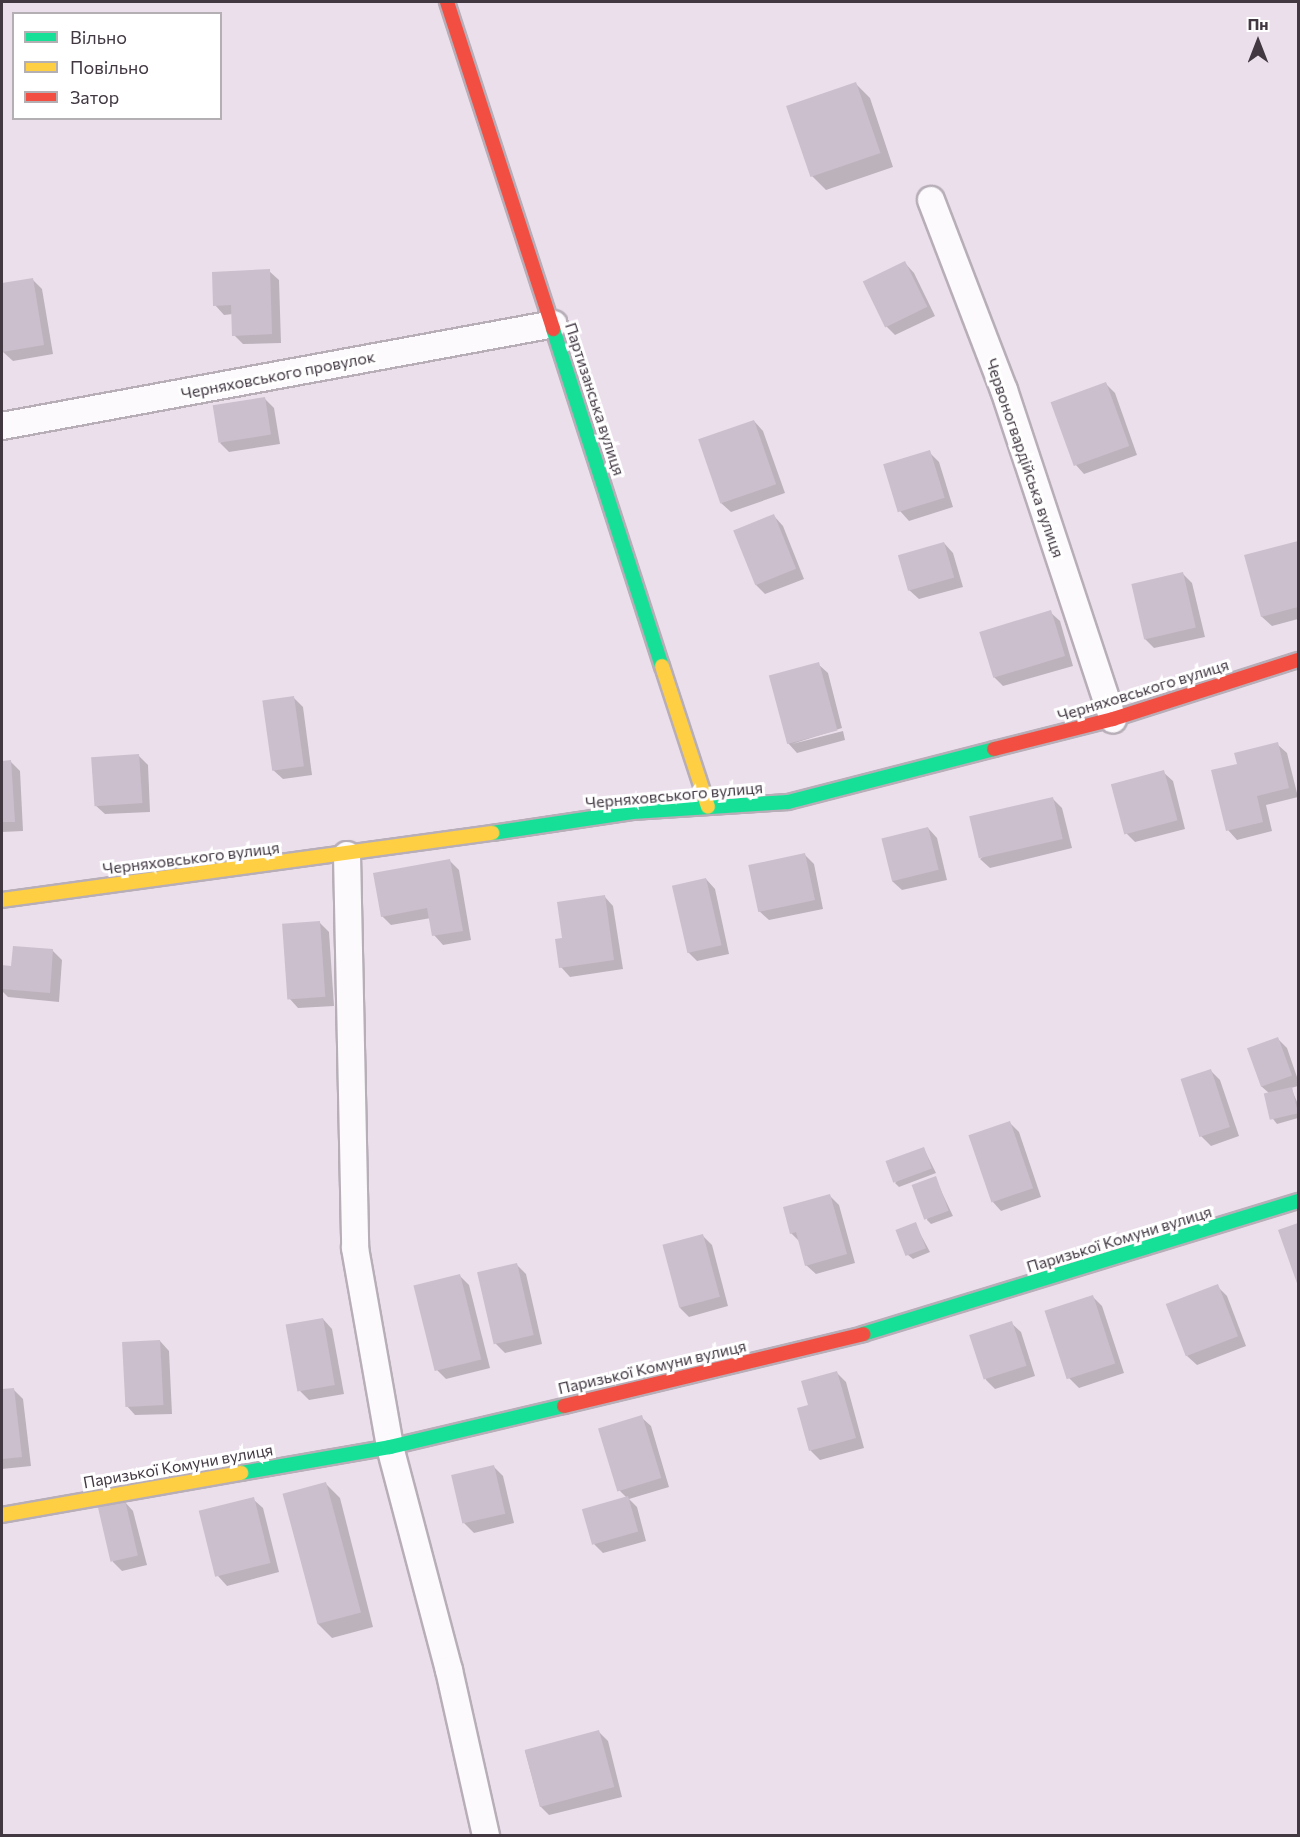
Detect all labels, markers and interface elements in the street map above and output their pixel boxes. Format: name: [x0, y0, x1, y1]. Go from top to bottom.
legend: [12, 12, 222, 120]
north arrow: [1228, 12, 1288, 72]
text: Пн: [1247, 14, 1269, 33]
text: Вільно: [70, 26, 127, 48]
text: Повільно: [70, 56, 149, 78]
text: Затор: [70, 86, 119, 108]
street label: Партизанська вулиця: [561, 320, 629, 478]
street label: Черняховського провулок: [179, 347, 377, 403]
street label: Червоногвардійська вулиця: [982, 356, 1068, 560]
street label: Черняховського вулиця: [1055, 655, 1231, 725]
street label: Черняховського вулиця: [584, 778, 764, 812]
street label: Черняховського вулиця: [101, 838, 281, 878]
street label: Паризької Комуни вулиця: [1024, 1202, 1214, 1276]
street label: Паризької Комуни вулиця: [556, 1336, 748, 1398]
street label: Паризької Комуни вулиця: [81, 1440, 275, 1492]

